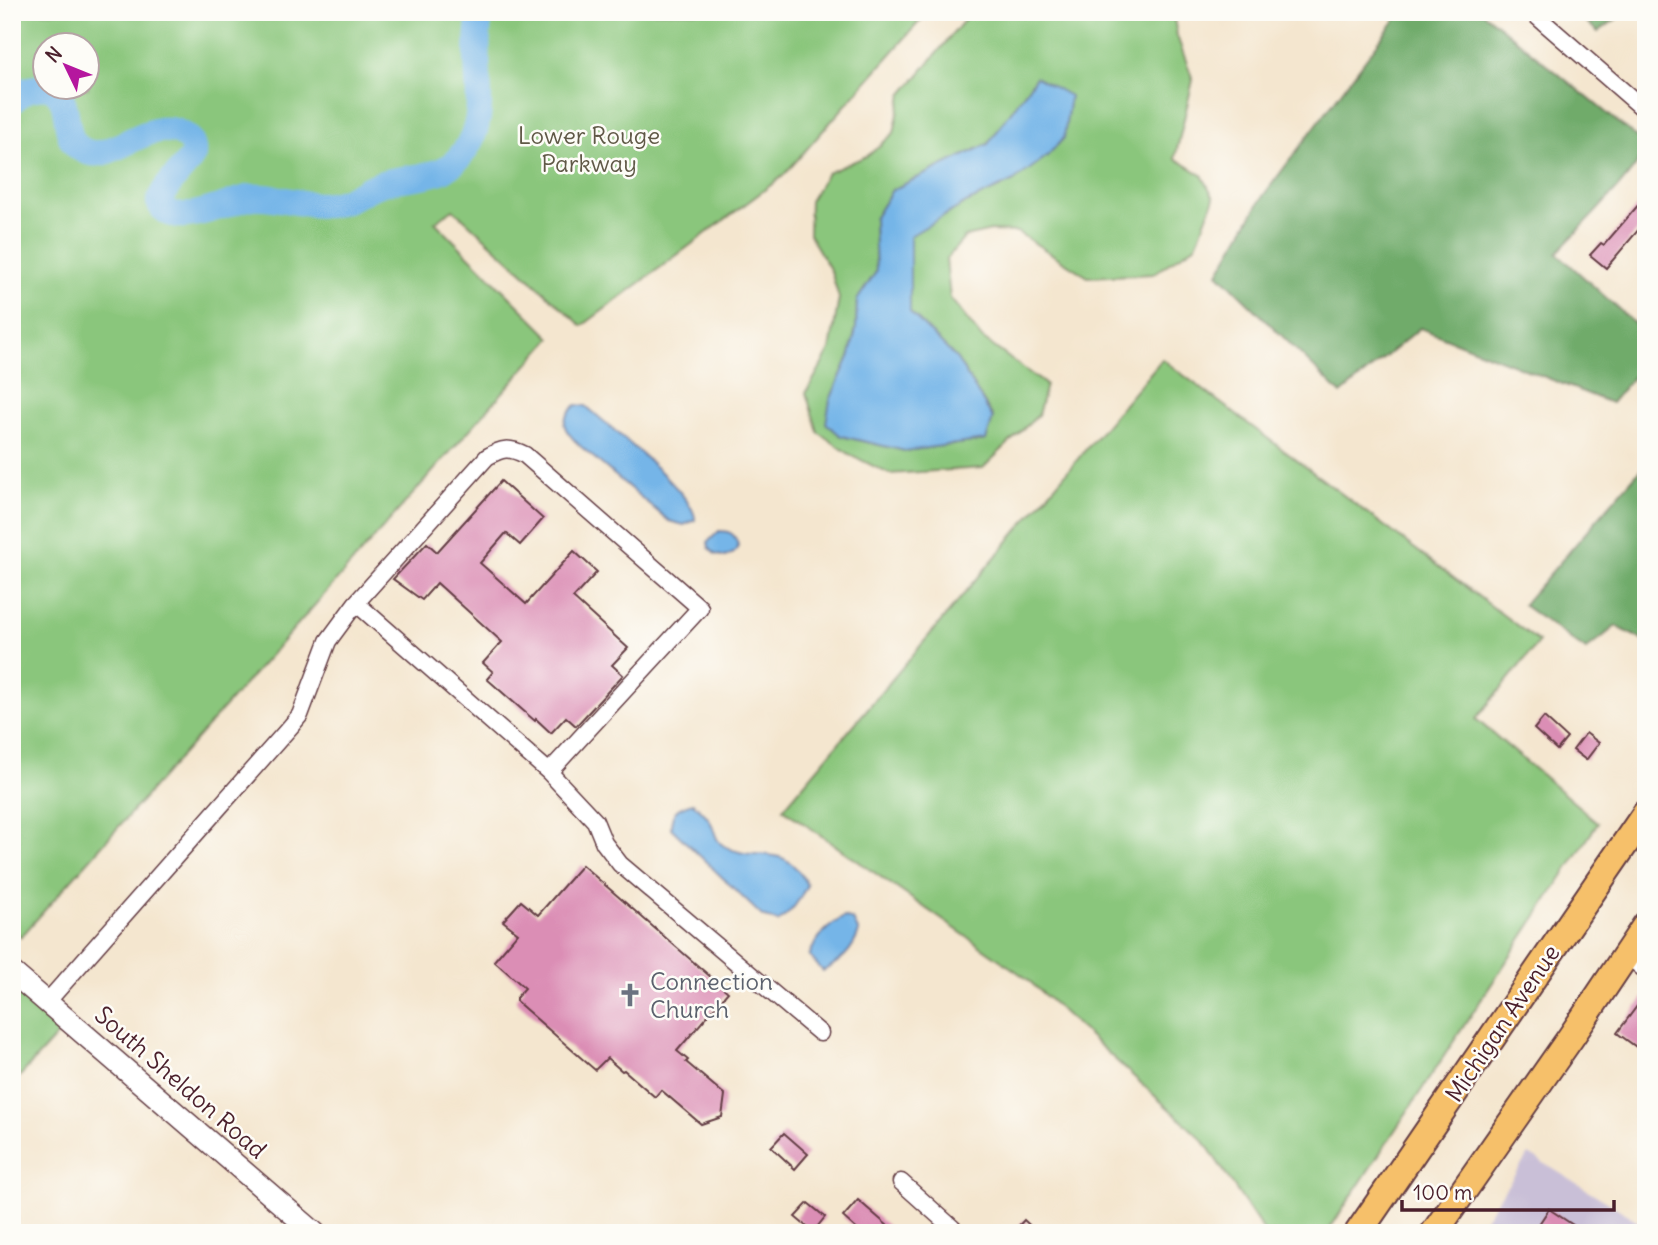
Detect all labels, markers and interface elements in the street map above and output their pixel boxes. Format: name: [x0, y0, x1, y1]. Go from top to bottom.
north arrow: [32, 32, 102, 102]
text: N: [40, 41, 67, 67]
park label: Lower Rouge Parkway: [518, 120, 660, 178]
street label: Michigan Avenue: [1438, 939, 1566, 1107]
place label: Connection Church: [650, 966, 773, 1024]
church icon: Connection Church: [616, 981, 644, 1009]
street label: South Sheldon Road: [89, 999, 273, 1165]
scale bar: [1402, 1168, 1614, 1212]
text: 100 m: [1413, 1179, 1472, 1206]

